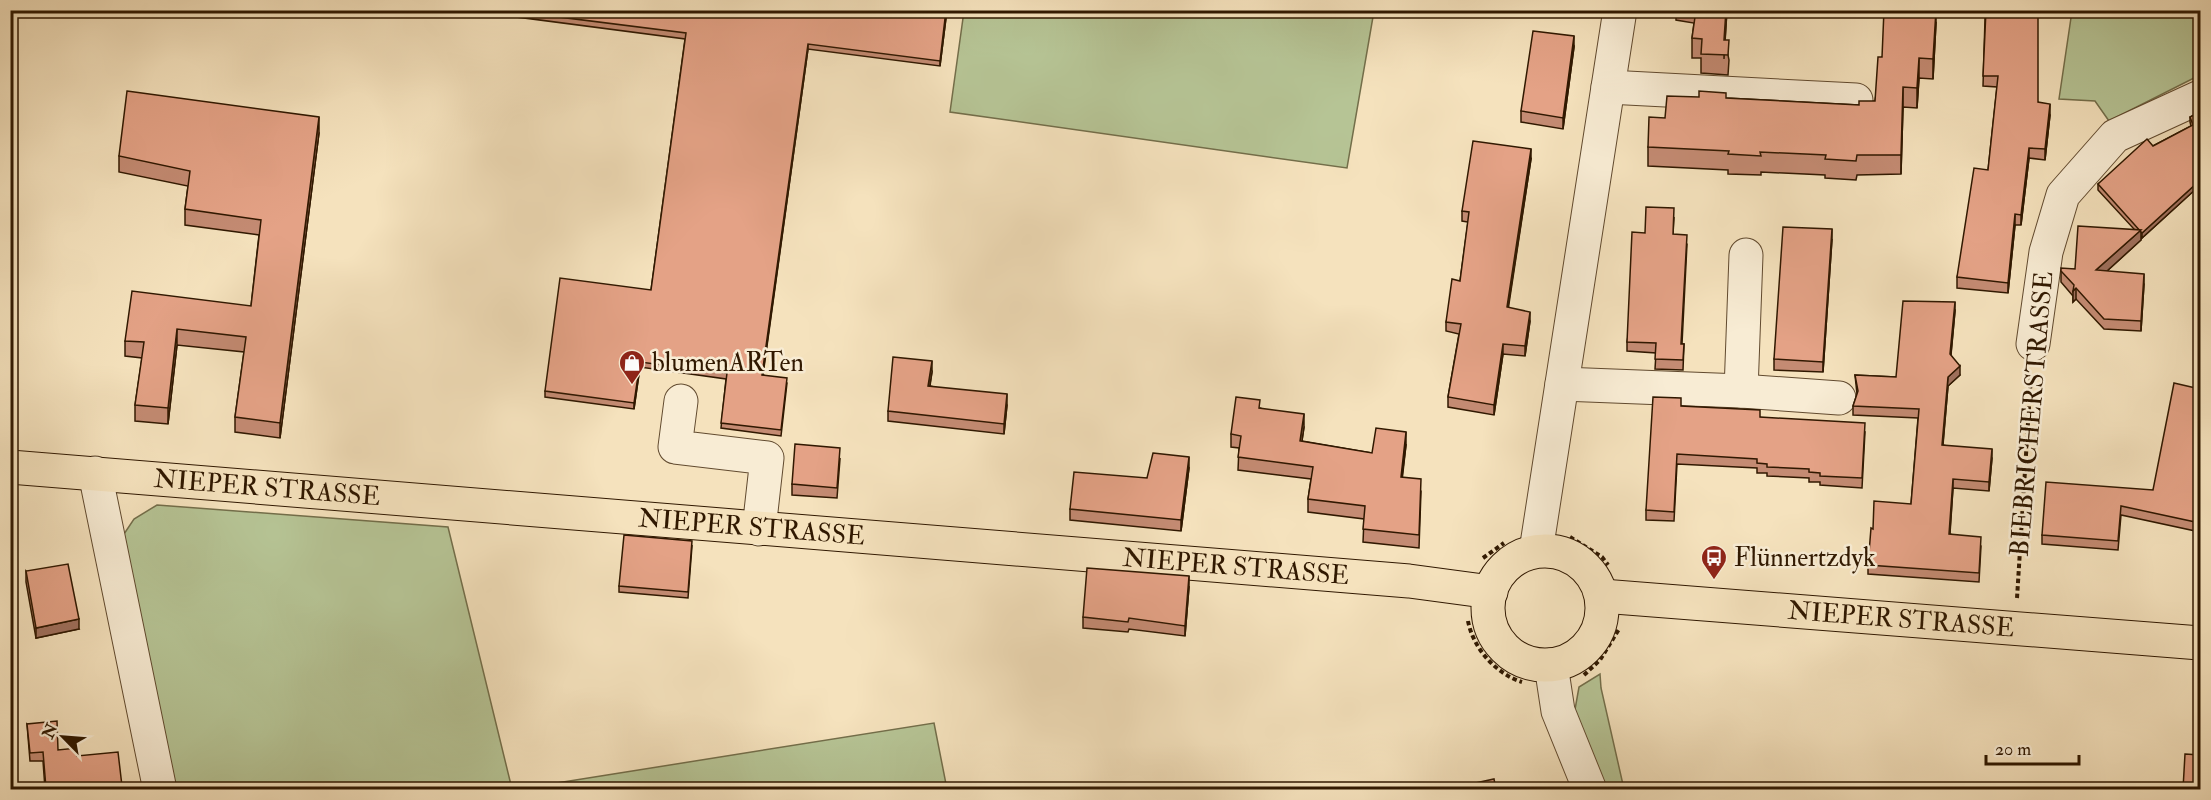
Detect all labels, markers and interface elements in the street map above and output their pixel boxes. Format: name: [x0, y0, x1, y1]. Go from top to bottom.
street label: BIEBRICHERSTRASSE: [2004, 270, 2060, 558]
place label: blumenARTen: [652, 347, 804, 379]
shop icon: blumenARTen: [617, 348, 647, 386]
street label: NIEPER STRASSE: [153, 463, 382, 513]
street label: NIEPER STRASSE: [637, 502, 866, 553]
street label: NIEPER STRASSE: [1121, 542, 1350, 592]
place label: Flünnertzdyk: [1734, 542, 1876, 574]
bus stop icon: Flünnertzdyk: [1699, 543, 1729, 581]
street label: NIEPER STRASSE: [1787, 595, 2016, 644]
north arrow: [33, 707, 93, 767]
text: N: [38, 720, 63, 743]
scale bar: [1986, 728, 2079, 766]
text: 20 m: [1995, 738, 2031, 761]

